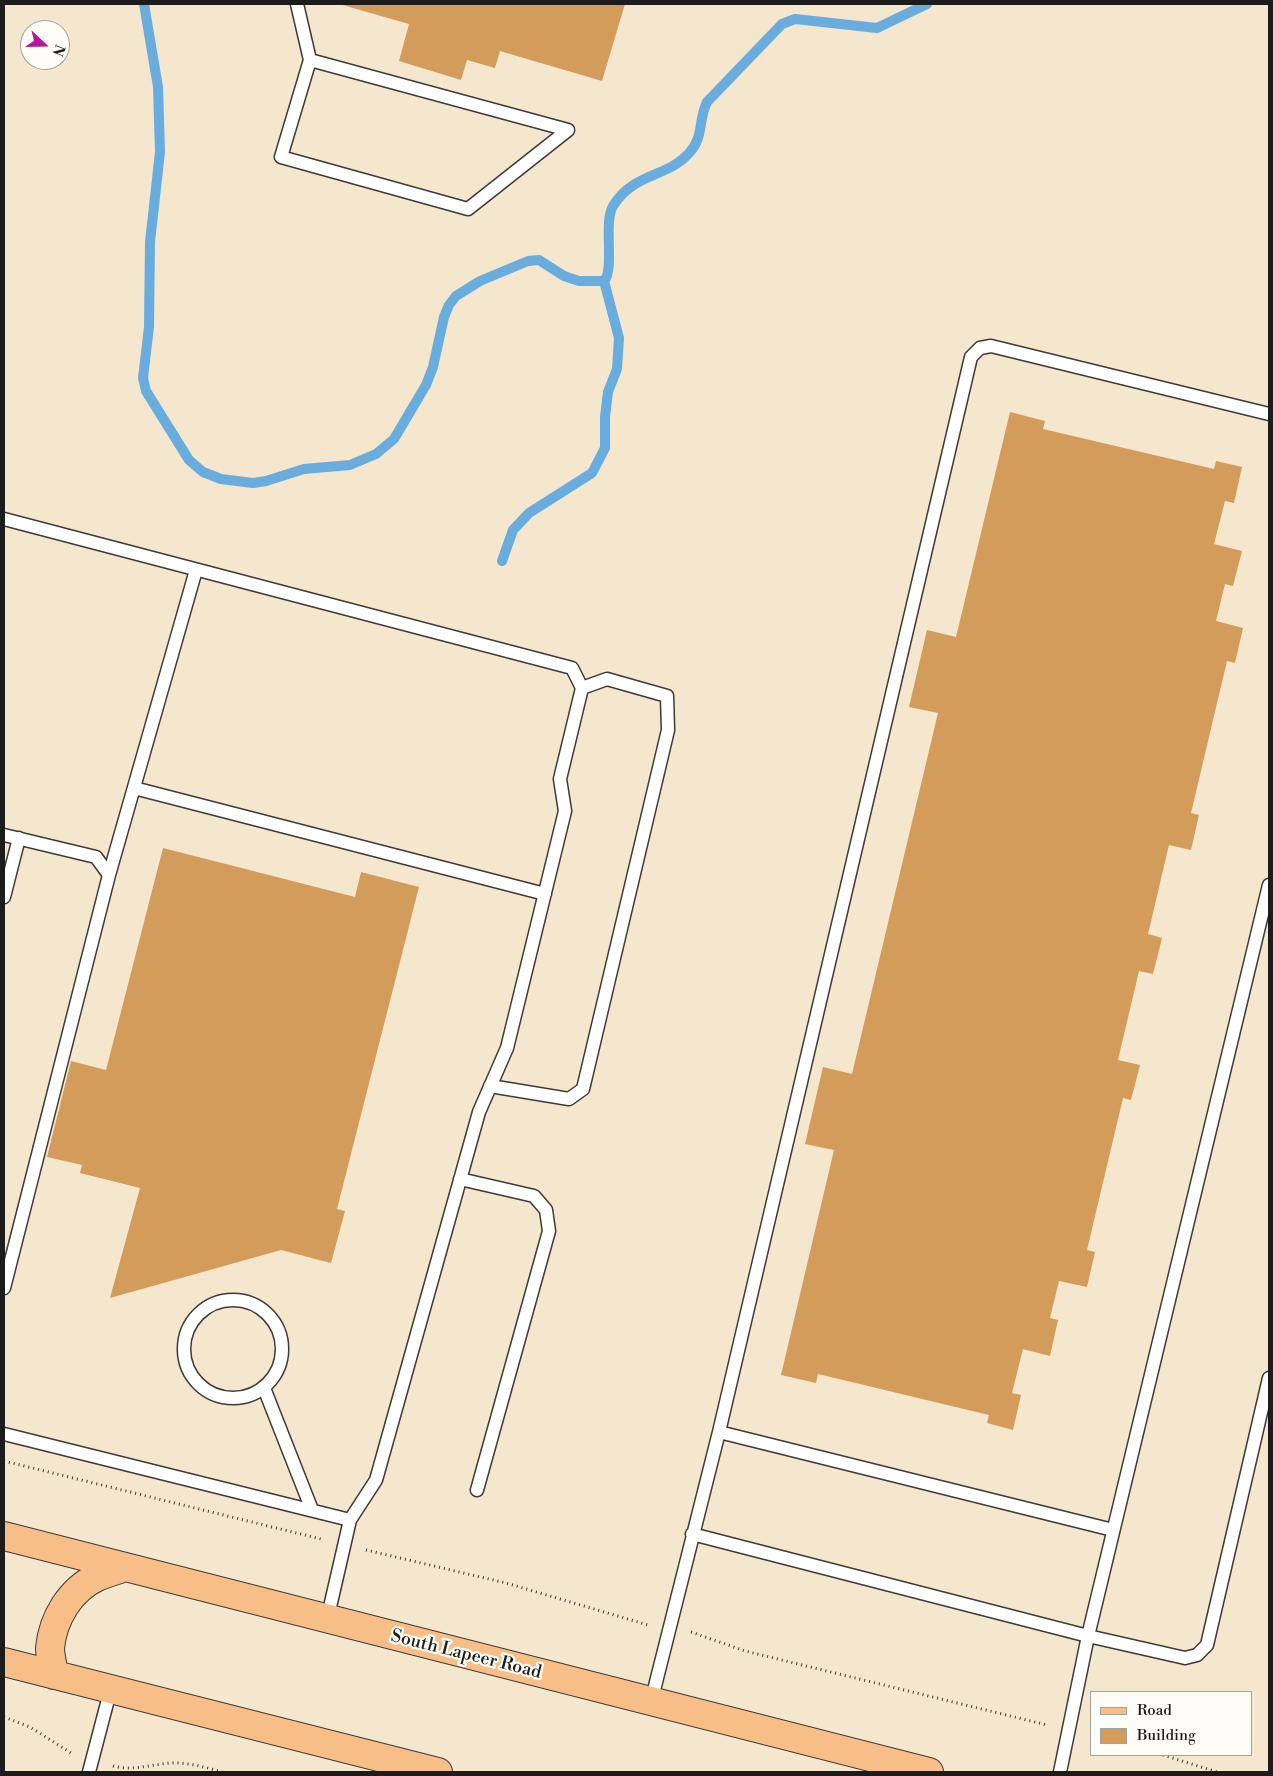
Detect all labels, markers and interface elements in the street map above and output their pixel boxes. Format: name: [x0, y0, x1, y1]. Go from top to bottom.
north arrow: [20, 20, 70, 70]
text: N: [48, 42, 68, 58]
street label: South Lapeer Road: [388, 1626, 544, 1684]
legend: [1090, 1691, 1253, 1756]
text: Road: [1137, 1701, 1172, 1720]
text: Building: [1137, 1726, 1196, 1745]

